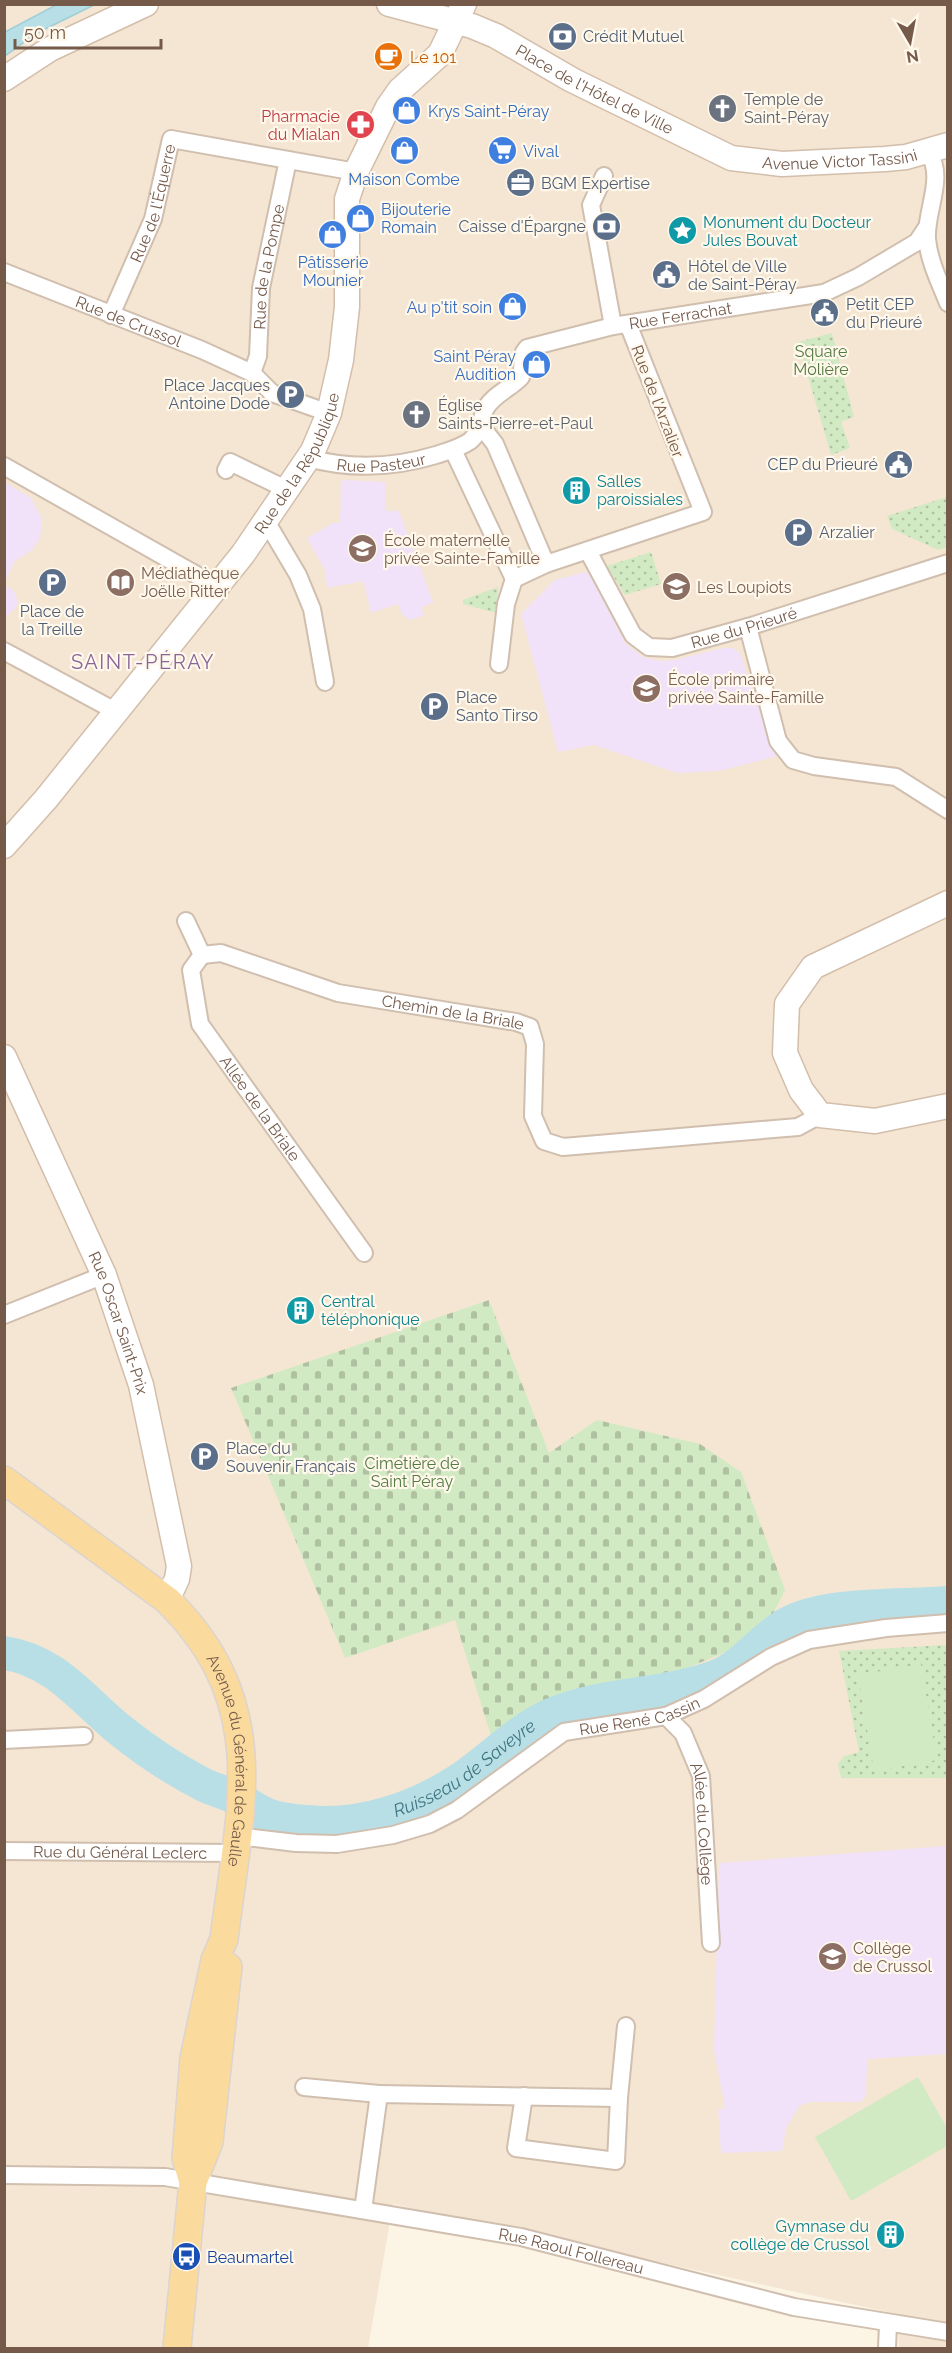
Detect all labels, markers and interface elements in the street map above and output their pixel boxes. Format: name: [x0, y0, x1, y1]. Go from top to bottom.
scale bar: [15, 12, 160, 50]
north arrow: [880, 12, 940, 72]
bank icon: Crédit Mutuel: [546, 20, 578, 52]
text: 50 m: [24, 22, 66, 43]
place label: Crédit Mutuel: [583, 27, 684, 46]
cafe icon: Le 101: [373, 41, 405, 73]
street label: Place de l'Hôtel de Ville: [512, 41, 676, 138]
text: N: [905, 46, 920, 67]
place label: Le 101: [410, 48, 456, 67]
place label: Temple de Saint-Péray: [744, 90, 829, 127]
church icon: Temple de Saint-Péray: [707, 92, 739, 124]
shop icon: Krys Saint-Péray: [391, 95, 423, 127]
place label: Krys Saint-Péray: [428, 102, 550, 121]
place label: Pharmacie du Mialan: [261, 107, 340, 144]
pharmacy icon: Pharmacie du Mialan: [345, 109, 377, 141]
shop icon: Maison Combe: [388, 135, 420, 167]
supermarket icon: Vival: [486, 135, 518, 167]
street label: Rue de l'Équerre: [126, 142, 180, 265]
place label: Vival: [523, 142, 559, 161]
street label: Avenue Victor Tassini: [761, 145, 920, 174]
office icon: BGM Expertise: [504, 167, 536, 199]
place label: Maison Combe: [348, 170, 460, 189]
place label: BGM Expertise: [541, 174, 650, 193]
place label: Bijouterie Romain: [381, 200, 451, 237]
street label: Rue de la Pompe: [250, 202, 288, 330]
shop icon: Bijouterie Romain: [344, 202, 376, 234]
bank icon: Caisse d'Épargne: [591, 210, 623, 242]
place label: Monument du Docteur Jules Bouvat: [703, 213, 871, 250]
place icon: Monument du Docteur Jules Bouvat: [666, 215, 698, 247]
place label: Caisse d'Épargne: [459, 216, 586, 236]
shop icon: Pâtisserie Mounier: [317, 218, 349, 250]
place label: Pâtisserie Mounier: [298, 253, 368, 290]
place label: Hôtel de Ville de Saint-Péray: [688, 257, 797, 294]
public building icon: Hôtel de Ville de Saint-Péray: [651, 259, 683, 291]
shop icon: Au p'tit soin: [497, 291, 529, 323]
street label: Rue de Crussol: [73, 292, 185, 351]
place label: Petit CEP du Prieuré: [846, 295, 922, 332]
public building icon: Petit CEP du Prieuré: [809, 297, 841, 329]
place label: Au p'tit soin: [407, 298, 492, 317]
street label: Rue Ferrachat: [628, 298, 734, 333]
street label: Rue de l'Arzalier: [627, 342, 688, 460]
park label: Square Molière: [793, 342, 849, 379]
place label: Saint Péray Audition: [433, 347, 516, 384]
shop icon: Saint Péray Audition: [521, 349, 553, 381]
place label: Place Jacques Antoine Dode: [164, 376, 270, 413]
parking icon: Place Jacques Antoine Dode: [275, 378, 307, 410]
street label: Rue de la République: [251, 391, 343, 537]
place label: Église Saints-Pierre-et-Paul: [438, 395, 593, 433]
church icon: Église Saints-Pierre-et-Paul: [401, 398, 433, 430]
public building icon: CEP du Prieuré: [883, 448, 915, 480]
street label: Rue Pasteur: [336, 449, 428, 476]
place label: CEP du Prieuré: [767, 455, 878, 474]
place label: Salles paroissiales: [597, 472, 683, 509]
building icon: Salles paroissiales: [560, 474, 592, 506]
parking icon: Arzalier: [782, 516, 814, 548]
place label: Arzalier: [819, 523, 875, 542]
place label: École maternelle privée Sainte-Famille: [384, 530, 540, 568]
school or university icon: École maternelle privée Sainte-Famille: [347, 533, 379, 565]
place label: Médiathèque Joëlle Ritter: [141, 564, 239, 601]
library icon: Médiathèque Joëlle Ritter: [104, 566, 136, 598]
parking icon: Place de la Treille: [36, 567, 68, 599]
school or university icon: Les Loupiots: [660, 571, 692, 603]
place label: Les Loupiots: [697, 578, 792, 597]
place label: Place de la Treille: [20, 602, 84, 639]
street label: Rue du Prieuré: [689, 603, 799, 652]
district label: SAINT-PÉRAY: [71, 650, 215, 674]
place label: École primaire privée Sainte-Famille: [668, 669, 824, 707]
school or university icon: École primaire privée Sainte-Famille: [631, 672, 663, 704]
place label: Place Santo Tirso: [456, 688, 538, 725]
parking icon: Place Santo Tirso: [419, 690, 451, 722]
street label: Chemin de la Briale: [380, 991, 527, 1034]
street label: Allée de la Briale: [216, 1052, 304, 1165]
street label: Rue Oscar Saint-Prix: [84, 1248, 152, 1396]
place label: Central téléphonique: [321, 1292, 420, 1329]
building icon: Central téléphonique: [284, 1294, 316, 1326]
place label: Place du Souvenir Français: [226, 1439, 356, 1476]
parking icon: Place du Souvenir Français: [189, 1441, 221, 1473]
park label: Cimetière de Saint Péray: [365, 1454, 459, 1491]
street label: Avenue du Général de Gaulle: [202, 1651, 251, 1868]
street label: Rue René Cassin: [578, 1693, 703, 1739]
water label: Ruisseau de Saveyre: [390, 1715, 539, 1821]
street label: Allée du Collège: [686, 1759, 717, 1886]
street label: Rue du Général Leclerc: [33, 1842, 207, 1863]
place label: Collège de Crussol: [853, 1939, 932, 1976]
school or university icon: Collège de Crussol: [816, 1941, 848, 1973]
place label: Gymnase du collège de Crussol: [730, 2217, 870, 2254]
building icon: Gymnase du collège de Crussol: [874, 2219, 906, 2251]
street label: Rue Raoul Follereau: [497, 2224, 646, 2278]
bus stop icon: Beaumartel: [170, 2241, 202, 2273]
place label: Beaumartel: [207, 2248, 294, 2267]

